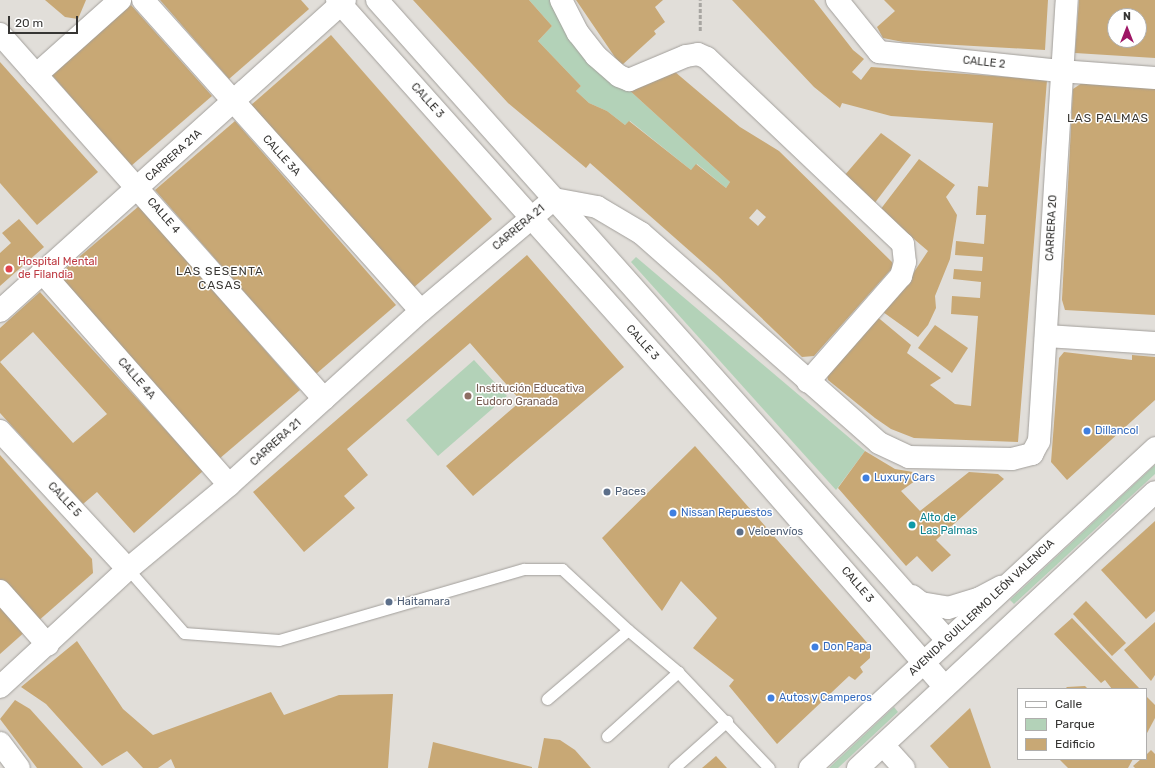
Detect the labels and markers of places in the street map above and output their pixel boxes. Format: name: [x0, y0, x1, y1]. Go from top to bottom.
place label: Hospital Mental de Filandia: [18, 256, 97, 282]
marker: Hospital Mental de Filandia: [3, 263, 15, 275]
place label: Institución Educativa Eudoro Granada: [476, 383, 584, 409]
marker: Institución Educativa Eudoro Granada: [463, 391, 473, 401]
place label: Dillancol: [1095, 424, 1138, 438]
marker: Dillancol: [1082, 426, 1092, 436]
place label: Luxury Cars: [874, 471, 935, 485]
marker: Luxury Cars: [861, 473, 871, 483]
place label: Paces: [615, 485, 646, 499]
marker: Paces: [602, 487, 612, 497]
place label: Nissan Repuestos: [681, 506, 772, 520]
marker: Nissan Repuestos: [668, 508, 678, 518]
place label: Alto de Las Palmas: [920, 512, 978, 538]
marker: Alto de Las Palmas: [907, 520, 917, 530]
place label: Veloenvíos: [748, 525, 803, 539]
marker: Veloenvíos: [735, 527, 745, 537]
place label: Haitamara: [397, 595, 450, 609]
marker: Haitamara: [384, 597, 394, 607]
place label: Don Papa: [823, 640, 872, 654]
marker: Don Papa: [810, 642, 820, 652]
place label: Autos y Camperos: [779, 691, 872, 705]
marker: Autos y Camperos: [766, 693, 776, 703]

